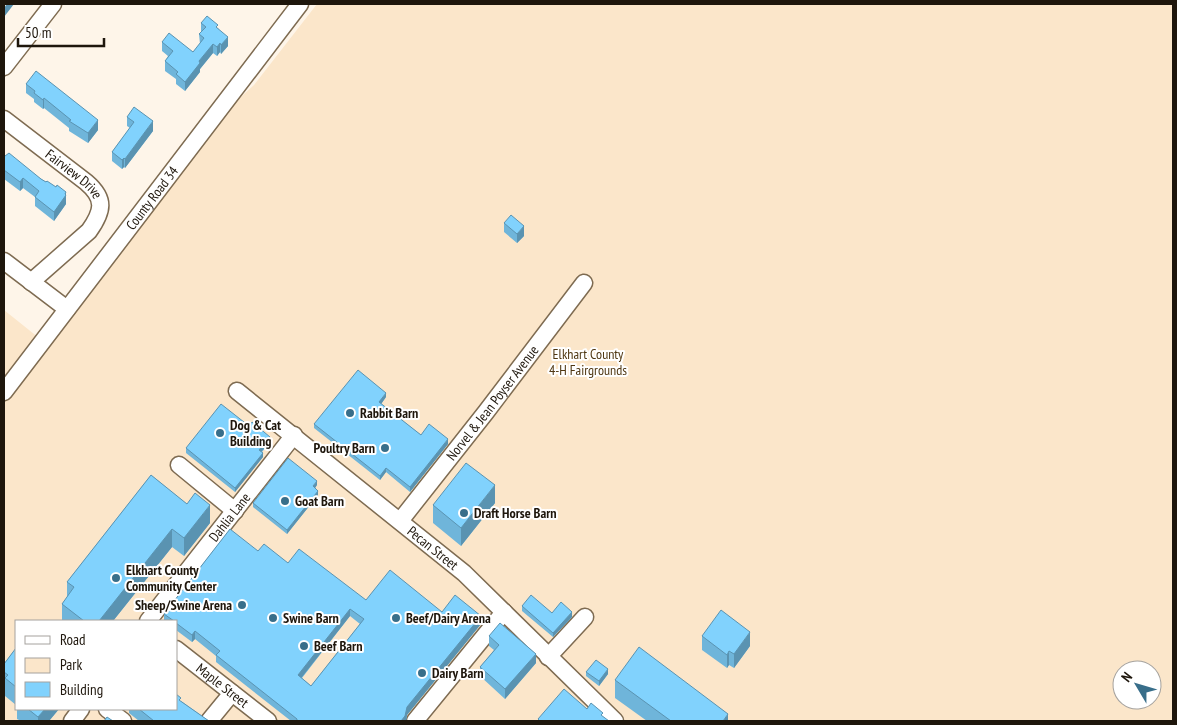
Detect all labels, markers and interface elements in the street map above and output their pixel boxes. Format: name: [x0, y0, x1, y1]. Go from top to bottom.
scale bar: [18, 15, 104, 47]
text: 50 m: [25, 23, 51, 42]
street label: Fairview Drive: [42, 145, 107, 202]
street label: County Road 34: [122, 162, 182, 233]
street label: Norvel & Jean Poyser Avenue: [442, 342, 543, 464]
park label: Elkhart County 4-H Fairgrounds: [549, 345, 627, 379]
place label: Rabbit Barn: [360, 404, 418, 422]
marker: Rabbit Barn: [344, 407, 356, 419]
place label: Dog & Cat Building: [230, 416, 281, 450]
marker: Dog & Cat Building: [214, 427, 226, 439]
place label: Poultry Barn: [314, 439, 375, 457]
marker: Poultry Barn: [379, 442, 391, 454]
street label: Dahlia Lane: [205, 489, 254, 545]
place label: Goat Barn: [295, 492, 344, 510]
marker: Goat Barn: [279, 495, 291, 507]
place label: Draft Horse Barn: [474, 504, 557, 522]
marker: Draft Horse Barn: [458, 507, 470, 519]
street label: Pecan Street: [404, 522, 462, 574]
place label: Elkhart County Community Center: [126, 561, 217, 595]
marker: Elkhart County Community Center: [110, 572, 122, 584]
place label: Sheep/Swine Arena: [135, 596, 232, 614]
marker: Sheep/Swine Arena: [236, 599, 248, 611]
place label: Swine Barn: [283, 609, 339, 627]
place label: Beef/Dairy Arena: [406, 609, 491, 627]
marker: Swine Barn: [267, 612, 279, 624]
marker: Beef/Dairy Arena: [390, 612, 402, 624]
legend: [15, 620, 178, 710]
text: Road: [60, 630, 86, 649]
place label: Beef Barn: [314, 637, 362, 655]
marker: Beef Barn: [298, 640, 310, 652]
text: Park: [60, 655, 82, 674]
street label: Maple Street: [193, 659, 252, 712]
north arrow: [1112, 660, 1162, 710]
place label: Dairy Barn: [432, 664, 484, 682]
marker: Dairy Barn: [416, 667, 428, 679]
text: N: [1117, 668, 1136, 686]
text: Building: [60, 680, 103, 699]

